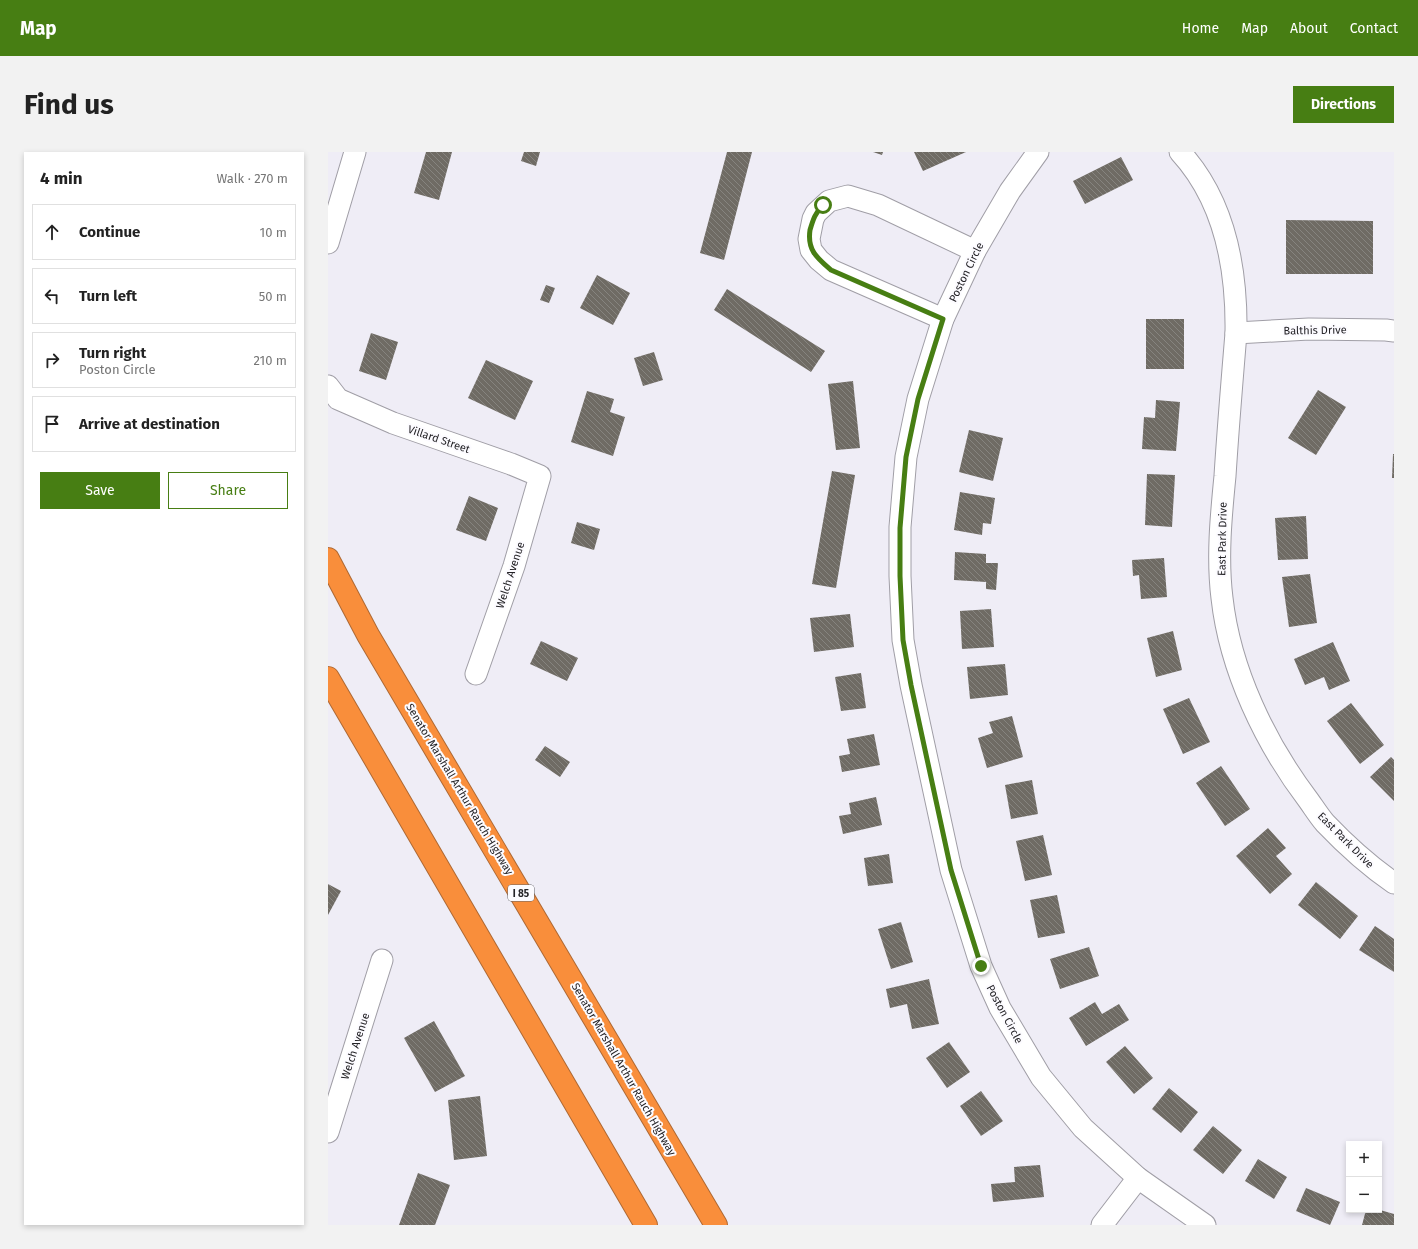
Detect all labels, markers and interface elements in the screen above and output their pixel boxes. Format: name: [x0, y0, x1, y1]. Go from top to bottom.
text: Map: [20, 17, 57, 40]
text: Home: [1182, 20, 1219, 37]
text: Map: [1241, 20, 1268, 37]
text: About: [1290, 20, 1328, 37]
text: Contact: [1350, 20, 1398, 37]
button: Directions: [1293, 86, 1394, 123]
text: Find us: [24, 88, 114, 121]
text: 4 min: [40, 168, 83, 189]
text: Walk · 270 m: [216, 171, 288, 186]
route start: [814, 196, 832, 214]
icon: ahead: [41, 221, 63, 243]
text: Continue: [79, 223, 140, 241]
text: 10 m: [260, 225, 287, 240]
street label: Poston Circle: [946, 240, 986, 304]
icon: left: [41, 285, 63, 307]
text: Turn left: [79, 287, 137, 305]
text: 50 m: [259, 289, 287, 304]
street label: Balthis Drive: [1283, 323, 1347, 338]
text: Turn right: [79, 344, 146, 362]
icon: right: [41, 349, 63, 371]
text: 210 m: [253, 353, 287, 368]
text: Poston Circle: [79, 362, 156, 377]
icon: arrive: [41, 413, 63, 435]
text: Arrive at destination: [79, 415, 220, 433]
street label: Villard Street: [406, 423, 472, 456]
button: Save: [40, 472, 160, 509]
button: Share: [168, 472, 288, 509]
street label: East Park Drive: [1215, 502, 1230, 576]
street label: Welch Avenue: [494, 540, 527, 610]
street label: Senator Marshall Arthur Rauch Highway: [403, 701, 516, 878]
street label: East Park Drive: [1315, 810, 1376, 871]
road number: I 85: [508, 885, 534, 901]
route end: [972, 957, 990, 975]
street label: Senator Marshall Arthur Rauch Highway: [569, 981, 679, 1158]
street label: Poston Circle: [984, 983, 1026, 1046]
street label: Welch Avenue: [339, 1011, 372, 1081]
map controls: [1346, 1141, 1382, 1213]
button: +: [1346, 1141, 1382, 1177]
button: −: [1346, 1177, 1382, 1213]

